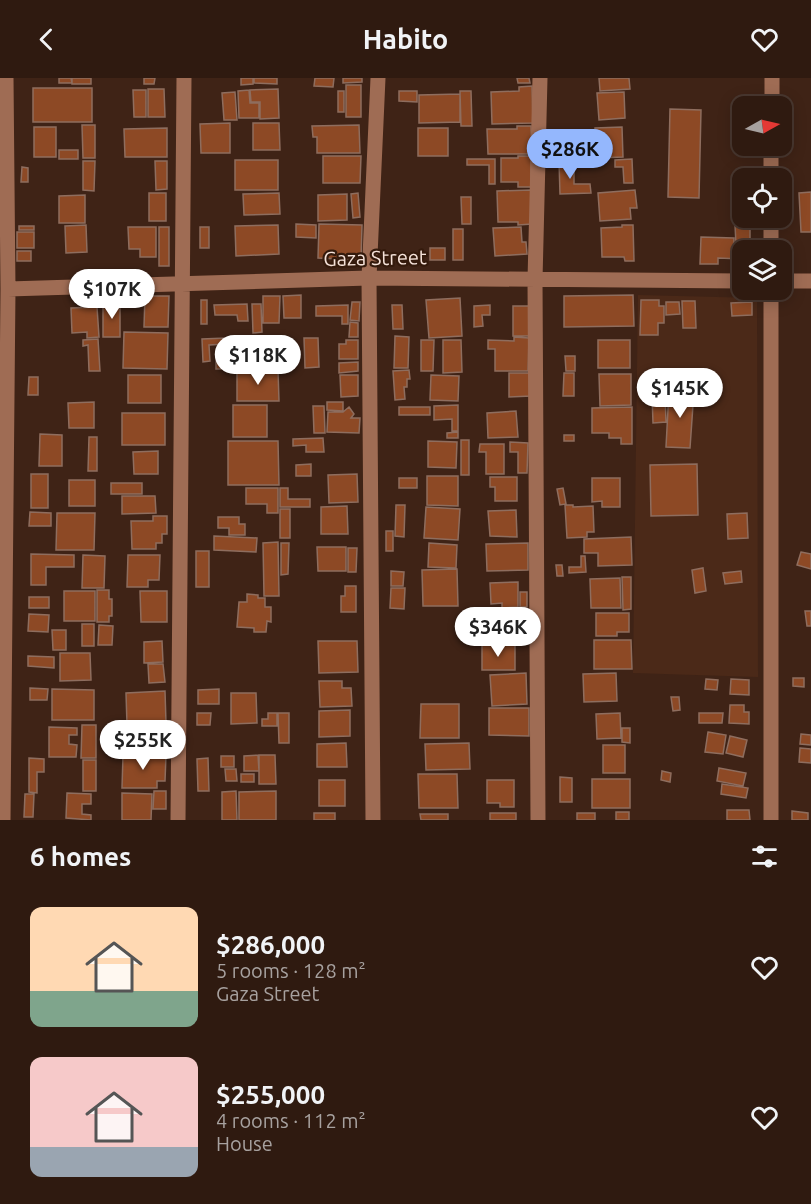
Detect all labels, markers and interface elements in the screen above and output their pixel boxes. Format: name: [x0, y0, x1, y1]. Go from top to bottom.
icon: back: [30, 23, 63, 56]
icon: heart: [748, 23, 781, 56]
text: Habito: [363, 24, 448, 54]
north arrow: [732, 96, 792, 156]
map controls: [732, 96, 792, 300]
pin: $286K: [528, 129, 612, 180]
text: $286K: [541, 137, 599, 160]
button: locate: [732, 168, 792, 228]
button: layers: [732, 240, 792, 300]
street label: Gaza Street: [323, 245, 427, 270]
pin: $107K: [70, 269, 154, 320]
text: $107K: [83, 277, 141, 300]
pin: $118K: [216, 335, 300, 386]
text: $118K: [229, 343, 287, 366]
pin: $145K: [638, 368, 722, 419]
text: $145K: [651, 376, 709, 399]
pin: $346K: [456, 607, 540, 658]
text: $346K: [469, 615, 527, 638]
pin: $255K: [101, 720, 185, 771]
text: $255K: [114, 728, 172, 751]
icon: filters: [748, 840, 781, 873]
text: 6 homes: [30, 842, 131, 871]
text: $286,000: [216, 930, 325, 959]
icon: home: [78, 931, 150, 1003]
icon: heart: [748, 951, 781, 984]
text: 5 rooms · 128 m²: [216, 959, 366, 982]
text: Gaza Street: [216, 982, 319, 1005]
text: $255,000: [216, 1080, 325, 1109]
icon: home: [78, 1081, 150, 1153]
icon: heart: [748, 1101, 781, 1134]
text: 4 rooms · 112 m²: [216, 1109, 366, 1132]
text: House: [216, 1132, 273, 1155]

